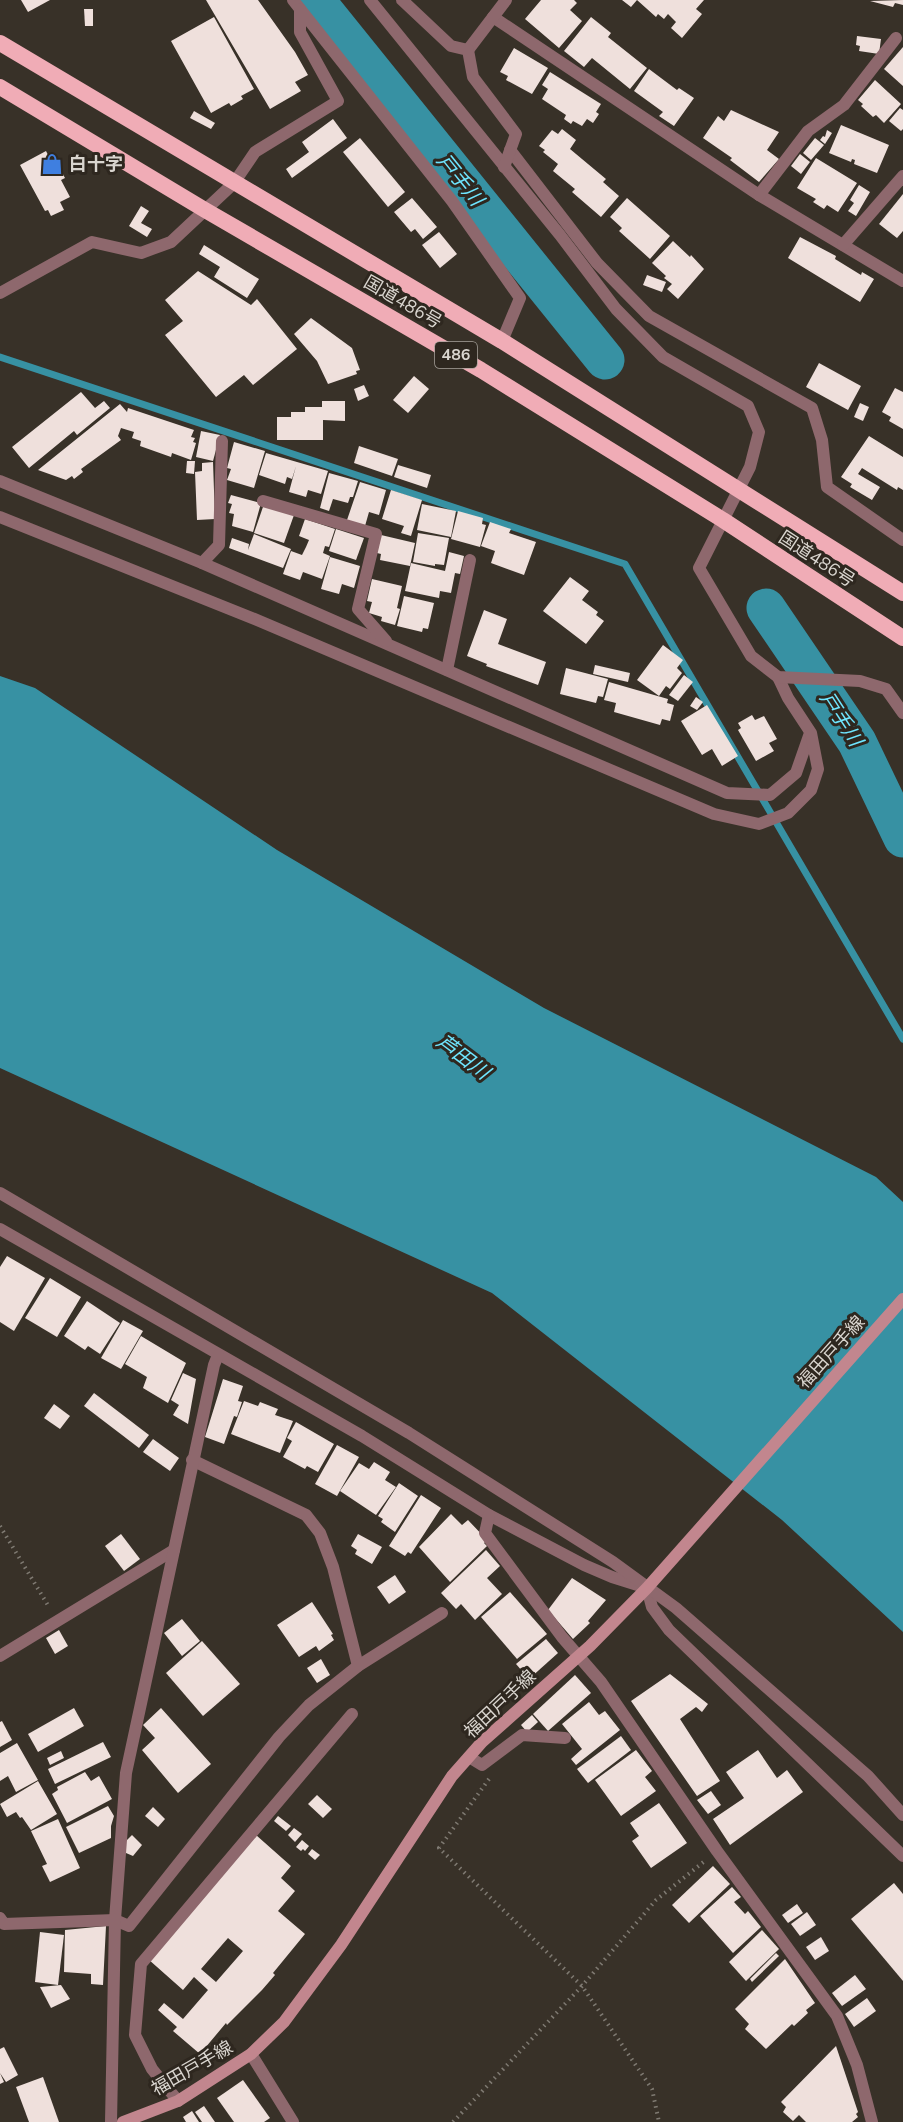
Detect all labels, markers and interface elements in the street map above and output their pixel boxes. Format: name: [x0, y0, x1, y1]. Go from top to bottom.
water label: 戸手川: [431, 148, 491, 213]
shop icon: 白十字: [40, 152, 64, 176]
place label: 白十字: [69, 152, 123, 176]
street label: 国道486号: [360, 270, 446, 334]
road number: 486: [435, 342, 477, 368]
street label: 国道486号: [774, 525, 860, 593]
water label: 戸手川: [813, 686, 870, 753]
water label: 芦田川: [431, 1028, 497, 1087]
street label: 福田戸手線: [792, 1311, 870, 1393]
street label: 福田戸手線: [459, 1665, 541, 1743]
street label: 福田戸手線: [147, 2035, 237, 2101]

